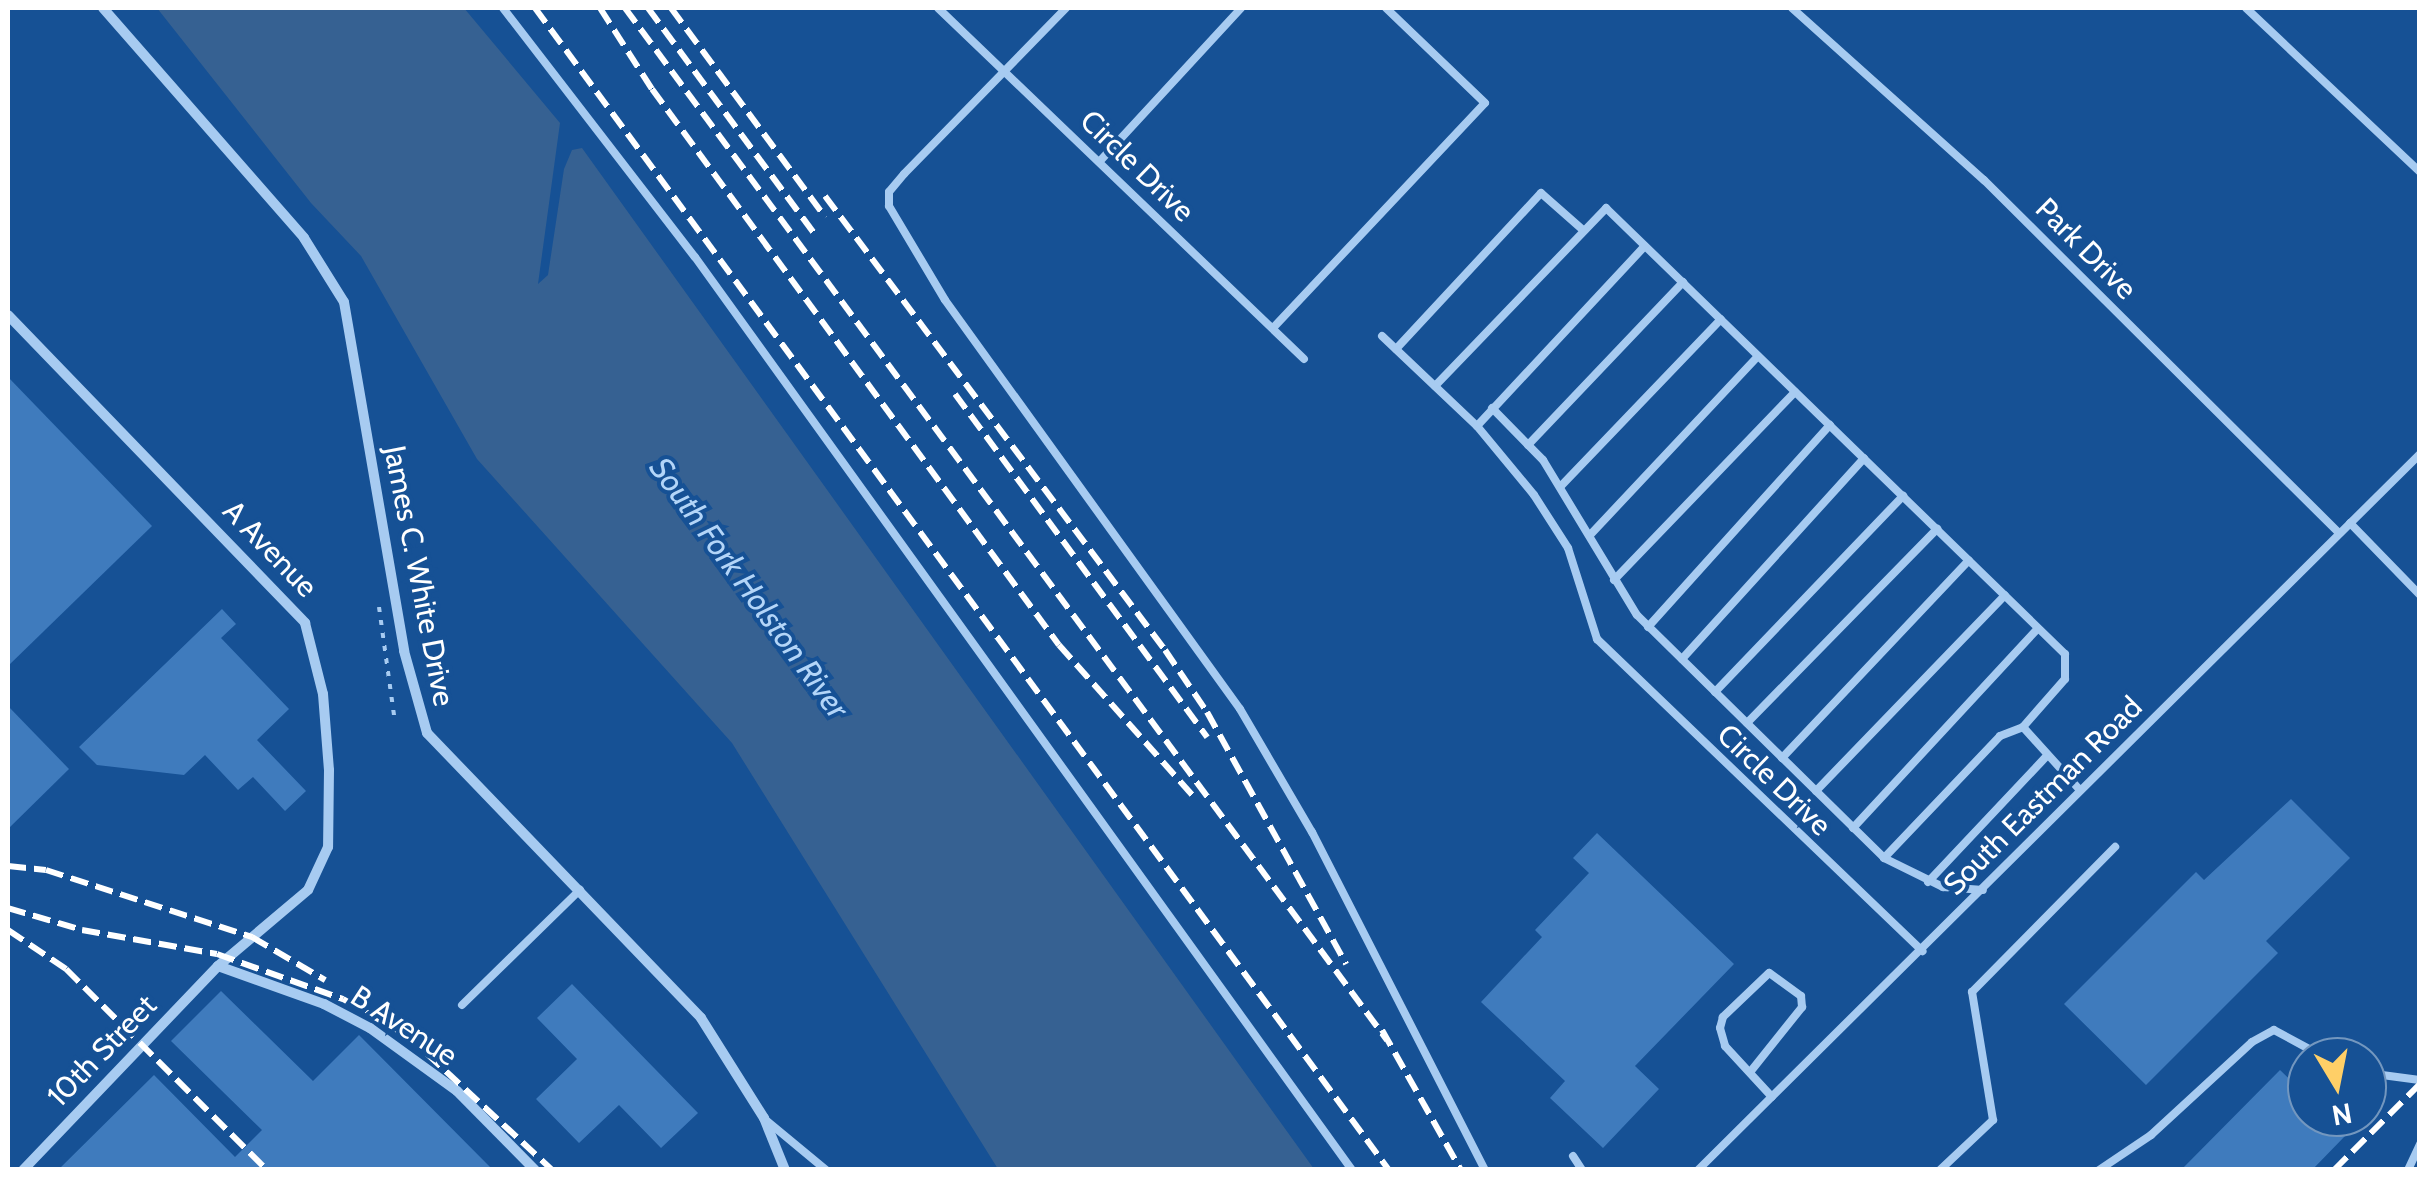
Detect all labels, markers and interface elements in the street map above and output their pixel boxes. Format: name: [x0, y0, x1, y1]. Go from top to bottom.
street label: Circle Drive: [1072, 103, 1202, 229]
street label: Park Drive: [2028, 191, 2144, 307]
street label: James C. White Drive: [376, 443, 462, 709]
water label: South Fork Holston River: [641, 450, 857, 726]
street label: A Avenue: [215, 493, 325, 605]
street label: South Eastman Road: [1936, 689, 2150, 903]
street label: Circle Drive: [1709, 717, 1839, 843]
street label: B Avenue: [344, 978, 464, 1074]
street label: 10th Street: [40, 988, 164, 1114]
north arrow: [2287, 1037, 2387, 1137]
text: N: [2329, 1096, 2355, 1133]

